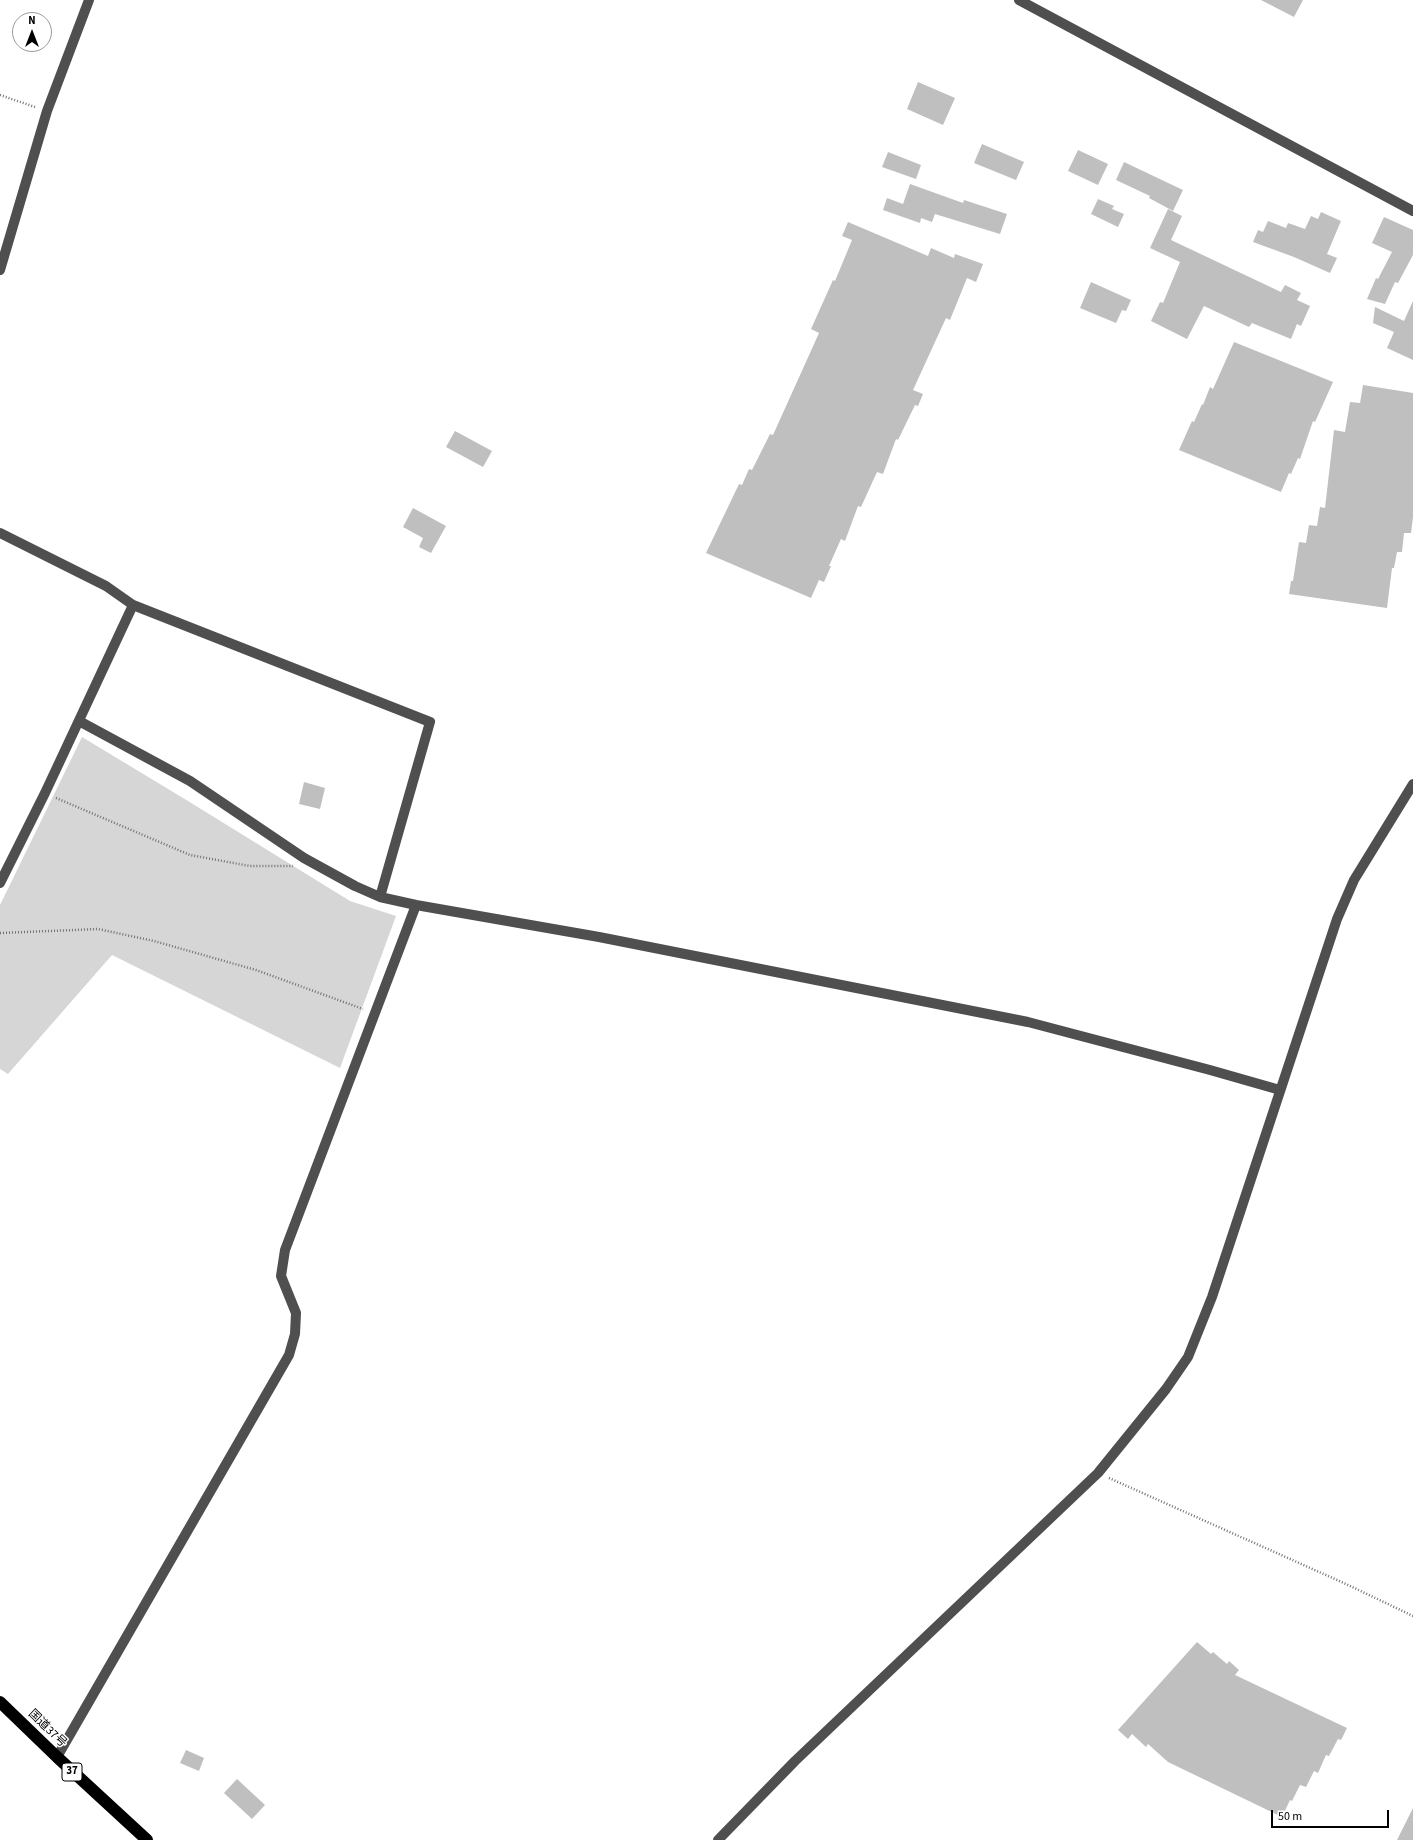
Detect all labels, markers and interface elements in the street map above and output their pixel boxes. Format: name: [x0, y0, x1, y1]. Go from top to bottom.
north arrow: [12, 12, 52, 52]
text: N: [28, 13, 36, 28]
street label: 国道37号: [25, 1707, 69, 1751]
road number: 37: [62, 1763, 82, 1781]
scale bar: [1273, 1802, 1391, 1828]
text: 50 m: [1278, 1808, 1302, 1825]

